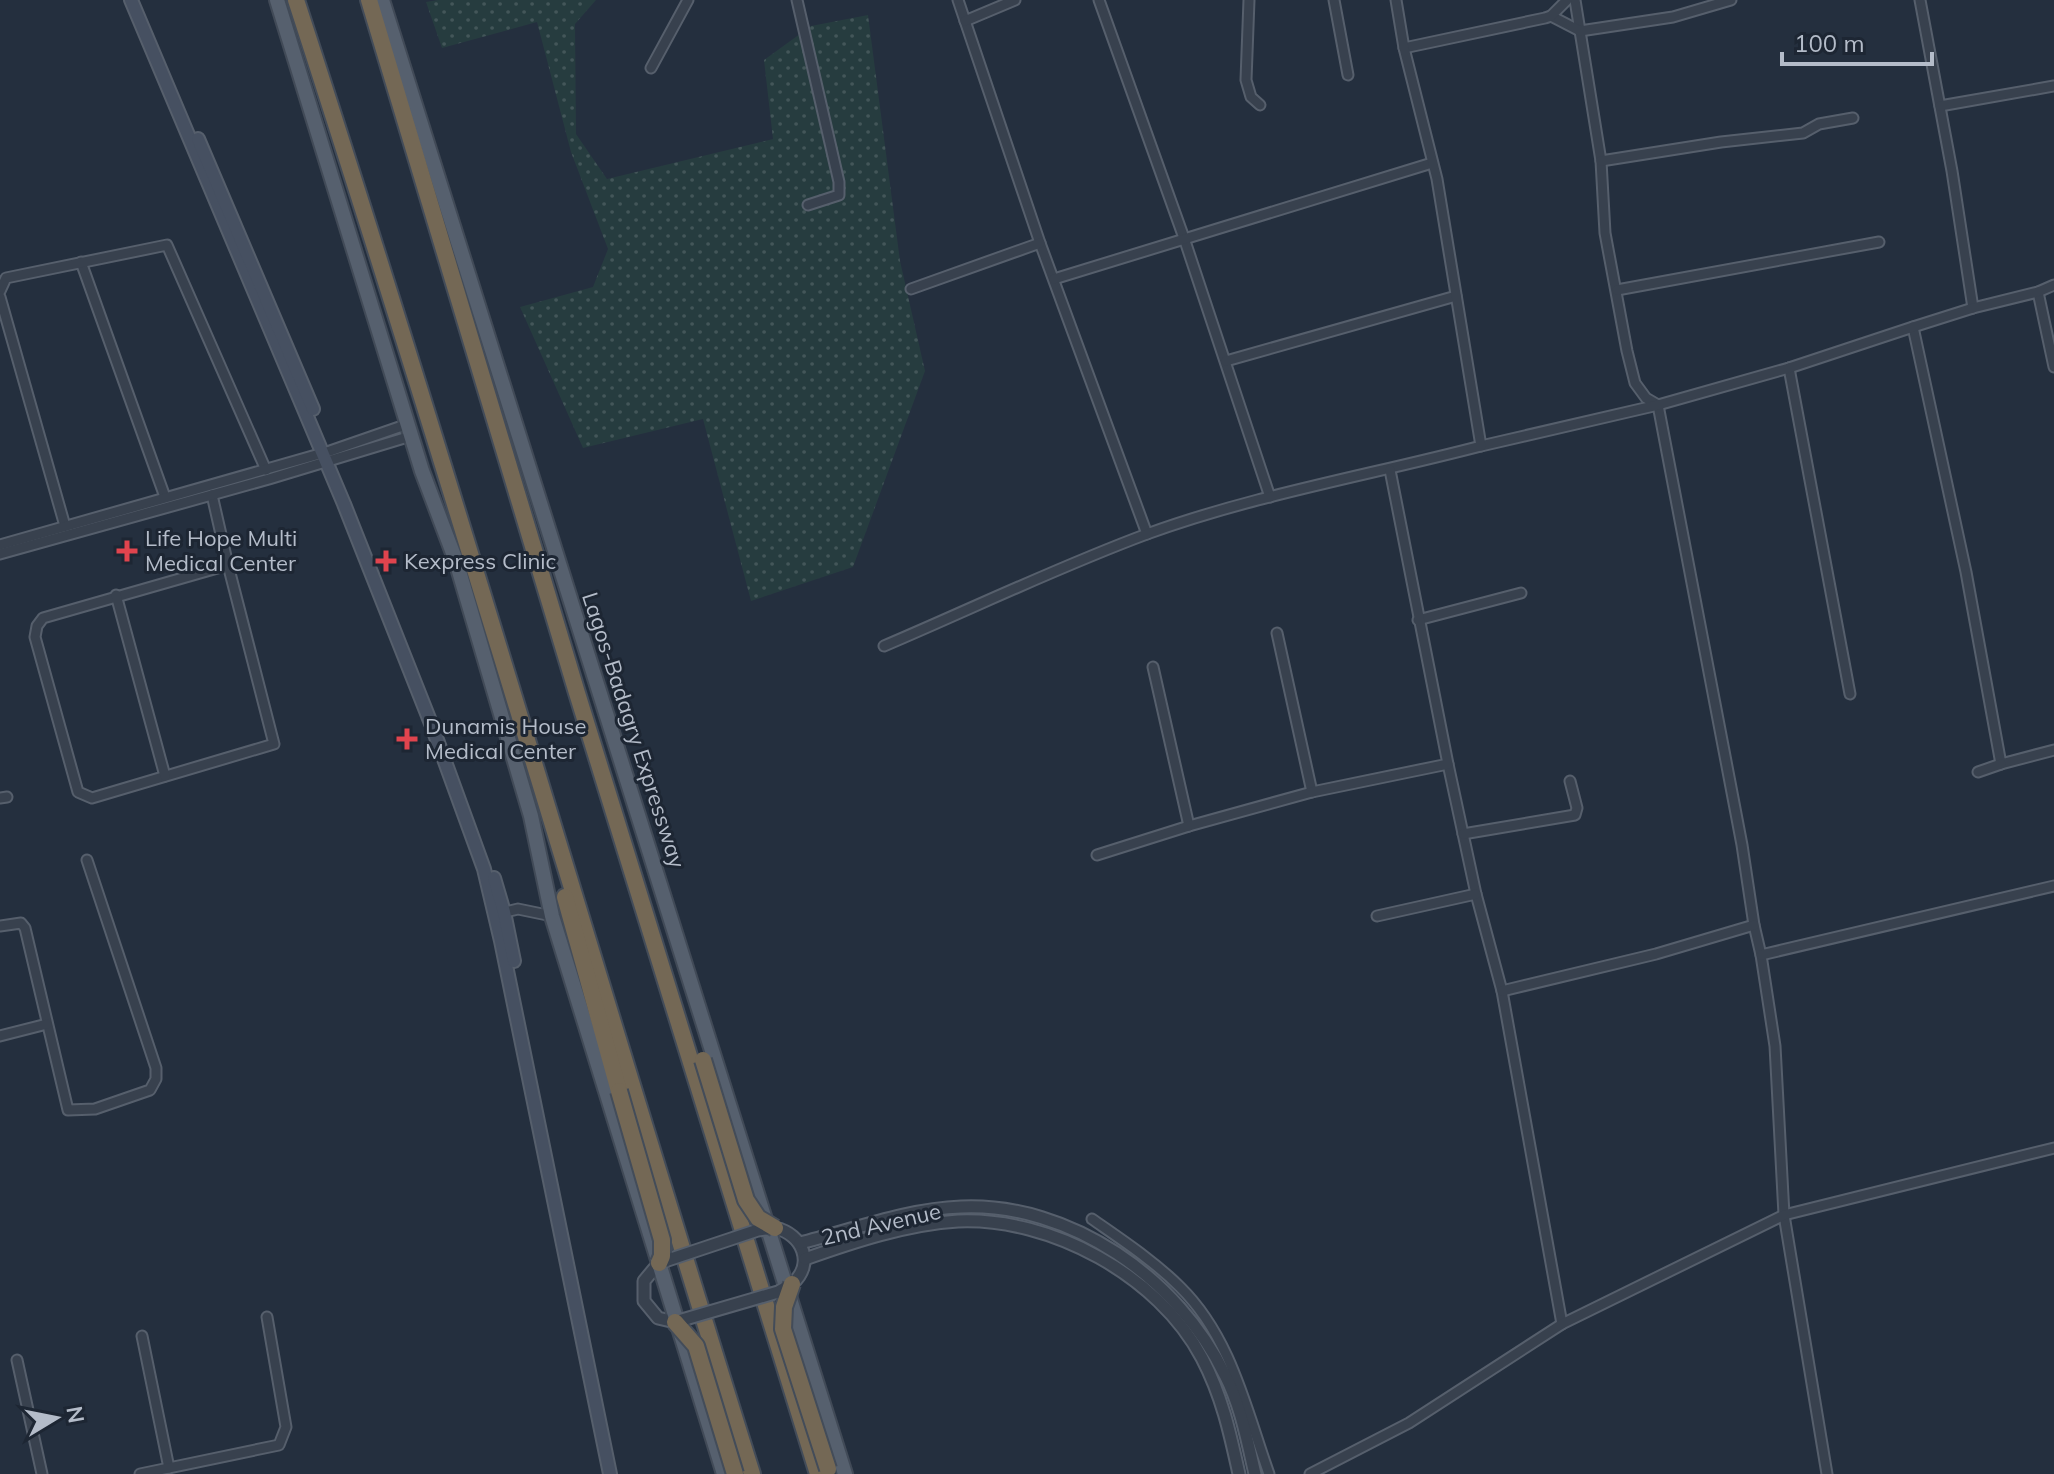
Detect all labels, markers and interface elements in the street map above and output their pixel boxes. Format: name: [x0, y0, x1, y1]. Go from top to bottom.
scale bar: [1782, 16, 1932, 66]
text: 100 m: [1794, 28, 1865, 58]
place label: Life Hope Multi Medical Center: [145, 524, 297, 577]
marker: Life Hope Multi Medical Center: [116, 540, 138, 562]
place label: Kexpress Clinic: [404, 547, 557, 575]
marker: Kexpress Clinic: [375, 550, 397, 572]
street label: Lagos-Badagry Expressway: [576, 589, 692, 872]
place label: Dunamis House Medical Center: [425, 712, 586, 765]
marker: Dunamis House Medical Center: [396, 728, 418, 750]
street label: 2nd Avenue: [819, 1197, 943, 1251]
north arrow: [16, 1378, 96, 1458]
text: N: [60, 1404, 91, 1425]

